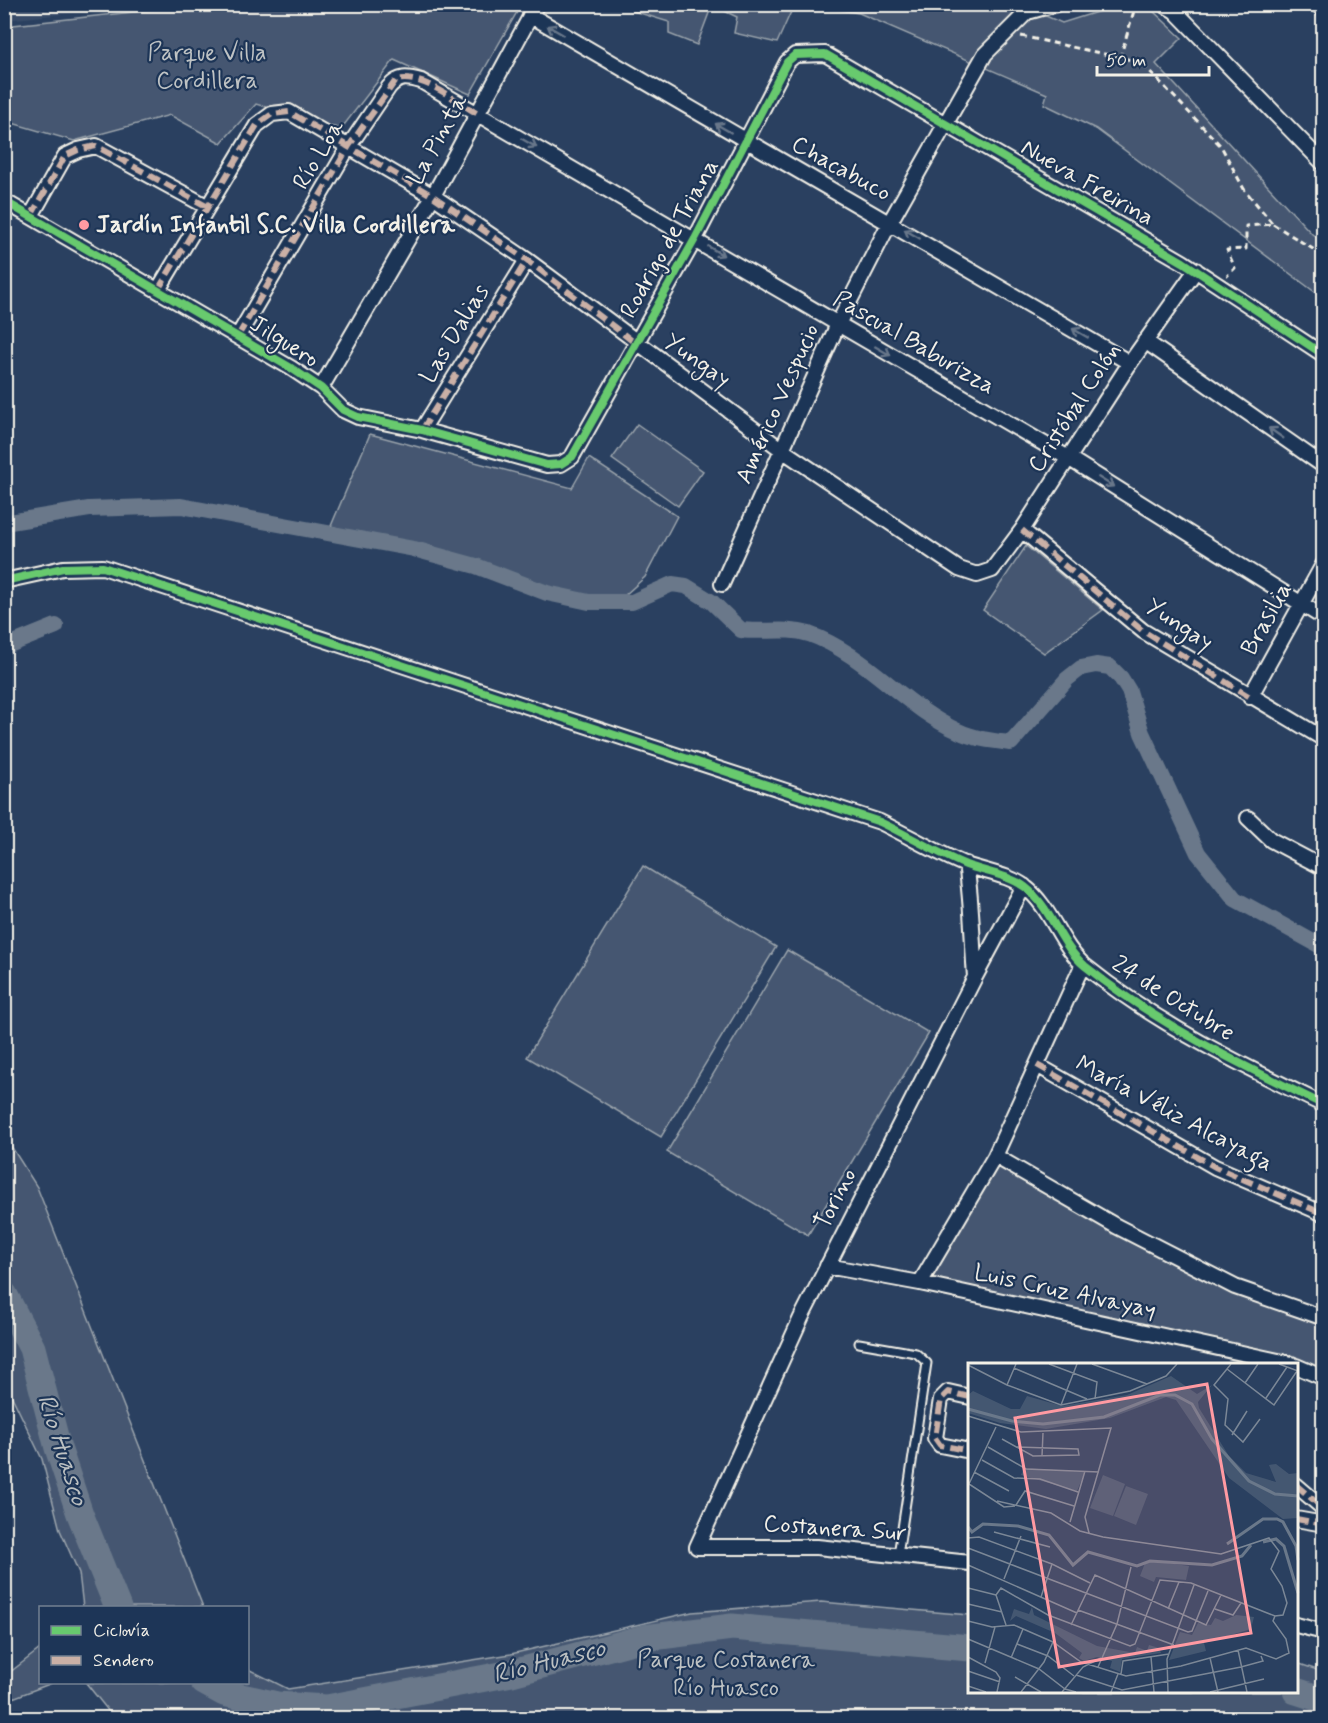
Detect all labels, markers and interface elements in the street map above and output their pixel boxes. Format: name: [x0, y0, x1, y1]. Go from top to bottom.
one-way arrow: [547, 24, 564, 36]
park label: Parque Villa Cordillera: [148, 38, 266, 97]
scale bar: [1097, 39, 1210, 77]
text: 50 m: [1106, 49, 1146, 73]
street label: La Pinta: [400, 89, 476, 191]
street label: Río Loa: [286, 114, 352, 196]
one-way arrow: [715, 122, 732, 134]
street label: Chacabuco: [786, 129, 896, 209]
street label: Nueva Freirina: [1015, 132, 1159, 234]
one-way arrow: [519, 138, 537, 149]
street label: Rodrigo de Triana: [613, 154, 727, 324]
place label: Jardín Infantil S.C. Villa Cordillera: [96, 210, 455, 241]
marker: Jardín Infantil S.C. Villa Cordillera: [77, 218, 91, 232]
one-way arrow: [903, 228, 920, 240]
one-way arrow: [707, 246, 724, 258]
street label: Las Dalias: [413, 278, 497, 389]
street label: Pascual Baburizza: [827, 284, 1001, 402]
street label: Jilguero: [242, 309, 325, 377]
street label: Américo Vespucio: [729, 319, 827, 489]
street label: Yungay: [656, 326, 736, 397]
one-way arrow: [1072, 327, 1089, 339]
street label: Cristóbal Colón: [1021, 337, 1129, 479]
one-way arrow: [874, 345, 891, 357]
one-way arrow: [1268, 427, 1284, 439]
one-way arrow: [1097, 476, 1114, 488]
street label: Brasilia: [1234, 577, 1300, 661]
street label: Yungay: [1138, 591, 1219, 660]
street label: 24 de Octubre: [1106, 949, 1240, 1049]
street label: María Véliz Alcayaga: [1068, 1049, 1278, 1182]
street label: Torino: [808, 1163, 864, 1235]
street label: Luis Cruz Alvayay: [971, 1258, 1159, 1326]
inset map: [968, 1363, 1298, 1693]
water label: Río Huasco: [28, 1390, 96, 1511]
street label: Costanera Sur: [762, 1509, 908, 1549]
legend: [39, 1606, 249, 1684]
text: Ciclovía: [93, 1619, 150, 1643]
water label: Río Huasco: [489, 1631, 610, 1692]
park label: Parque Costanera Río Huasco: [637, 1645, 816, 1704]
text: Sendero: [93, 1649, 154, 1673]

